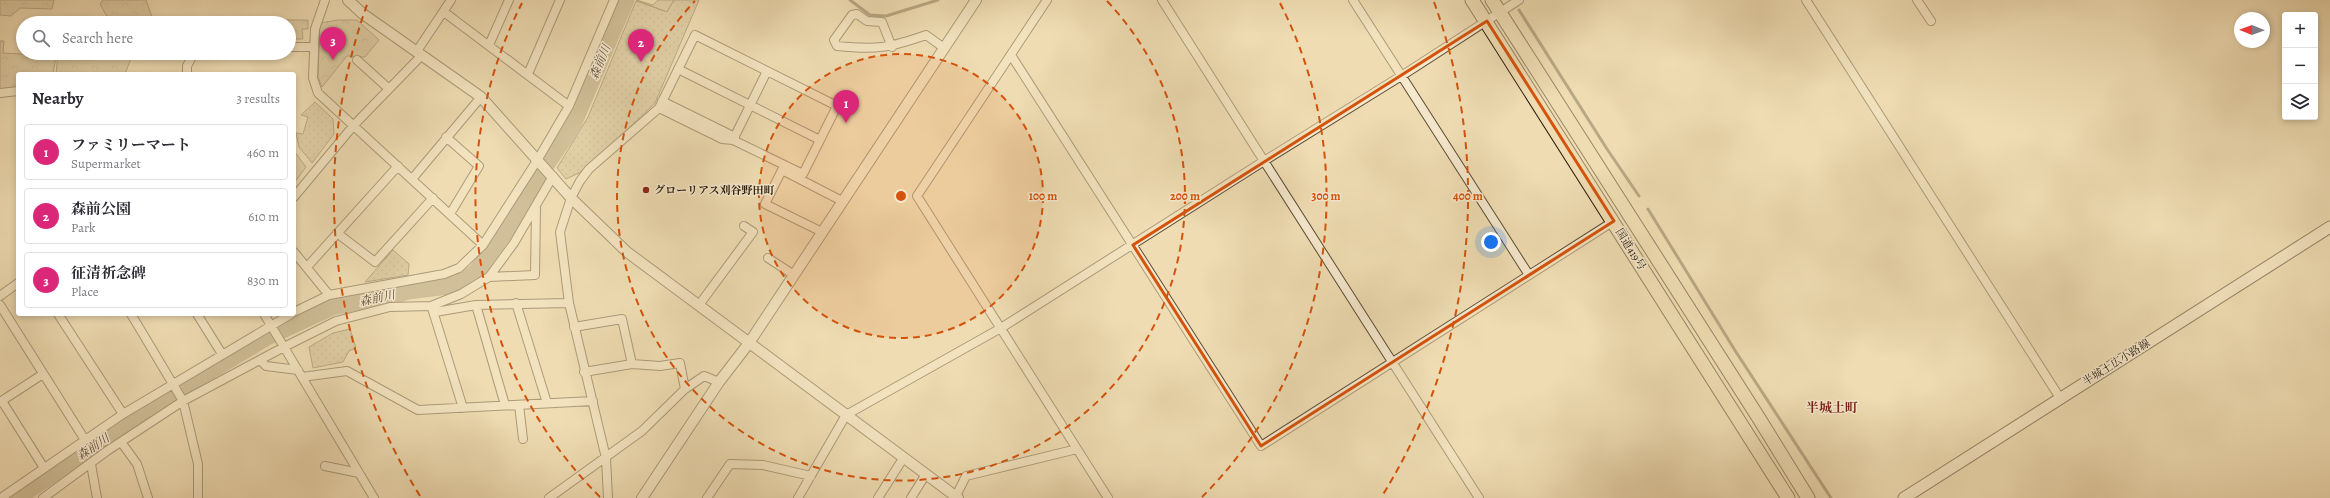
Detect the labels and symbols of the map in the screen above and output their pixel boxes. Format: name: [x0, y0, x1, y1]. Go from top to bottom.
north arrow: [2234, 12, 2270, 48]
pin: 3: [320, 27, 346, 60]
pin: 2: [628, 29, 654, 62]
water label: 森前川: [586, 40, 615, 82]
pin: 1: [833, 90, 859, 123]
place label: グローリアス刈谷野田町: [654, 183, 775, 198]
marker: グローリアス刈谷野田町: [641, 185, 651, 195]
text: 100 m: [1029, 188, 1057, 204]
text: 200 m: [1170, 188, 1200, 204]
text: 300 m: [1311, 188, 1341, 204]
text: 400 m: [1453, 188, 1483, 204]
centre of rings: [894, 189, 908, 203]
street label: 国道419号: [1612, 225, 1649, 273]
your location: [1481, 232, 1501, 252]
water label: 森前川: [358, 286, 398, 310]
street label: 半城土広小路線: [2080, 336, 2153, 389]
district label: 半城土町: [1806, 399, 1858, 416]
water label: 森前川: [74, 429, 114, 464]

